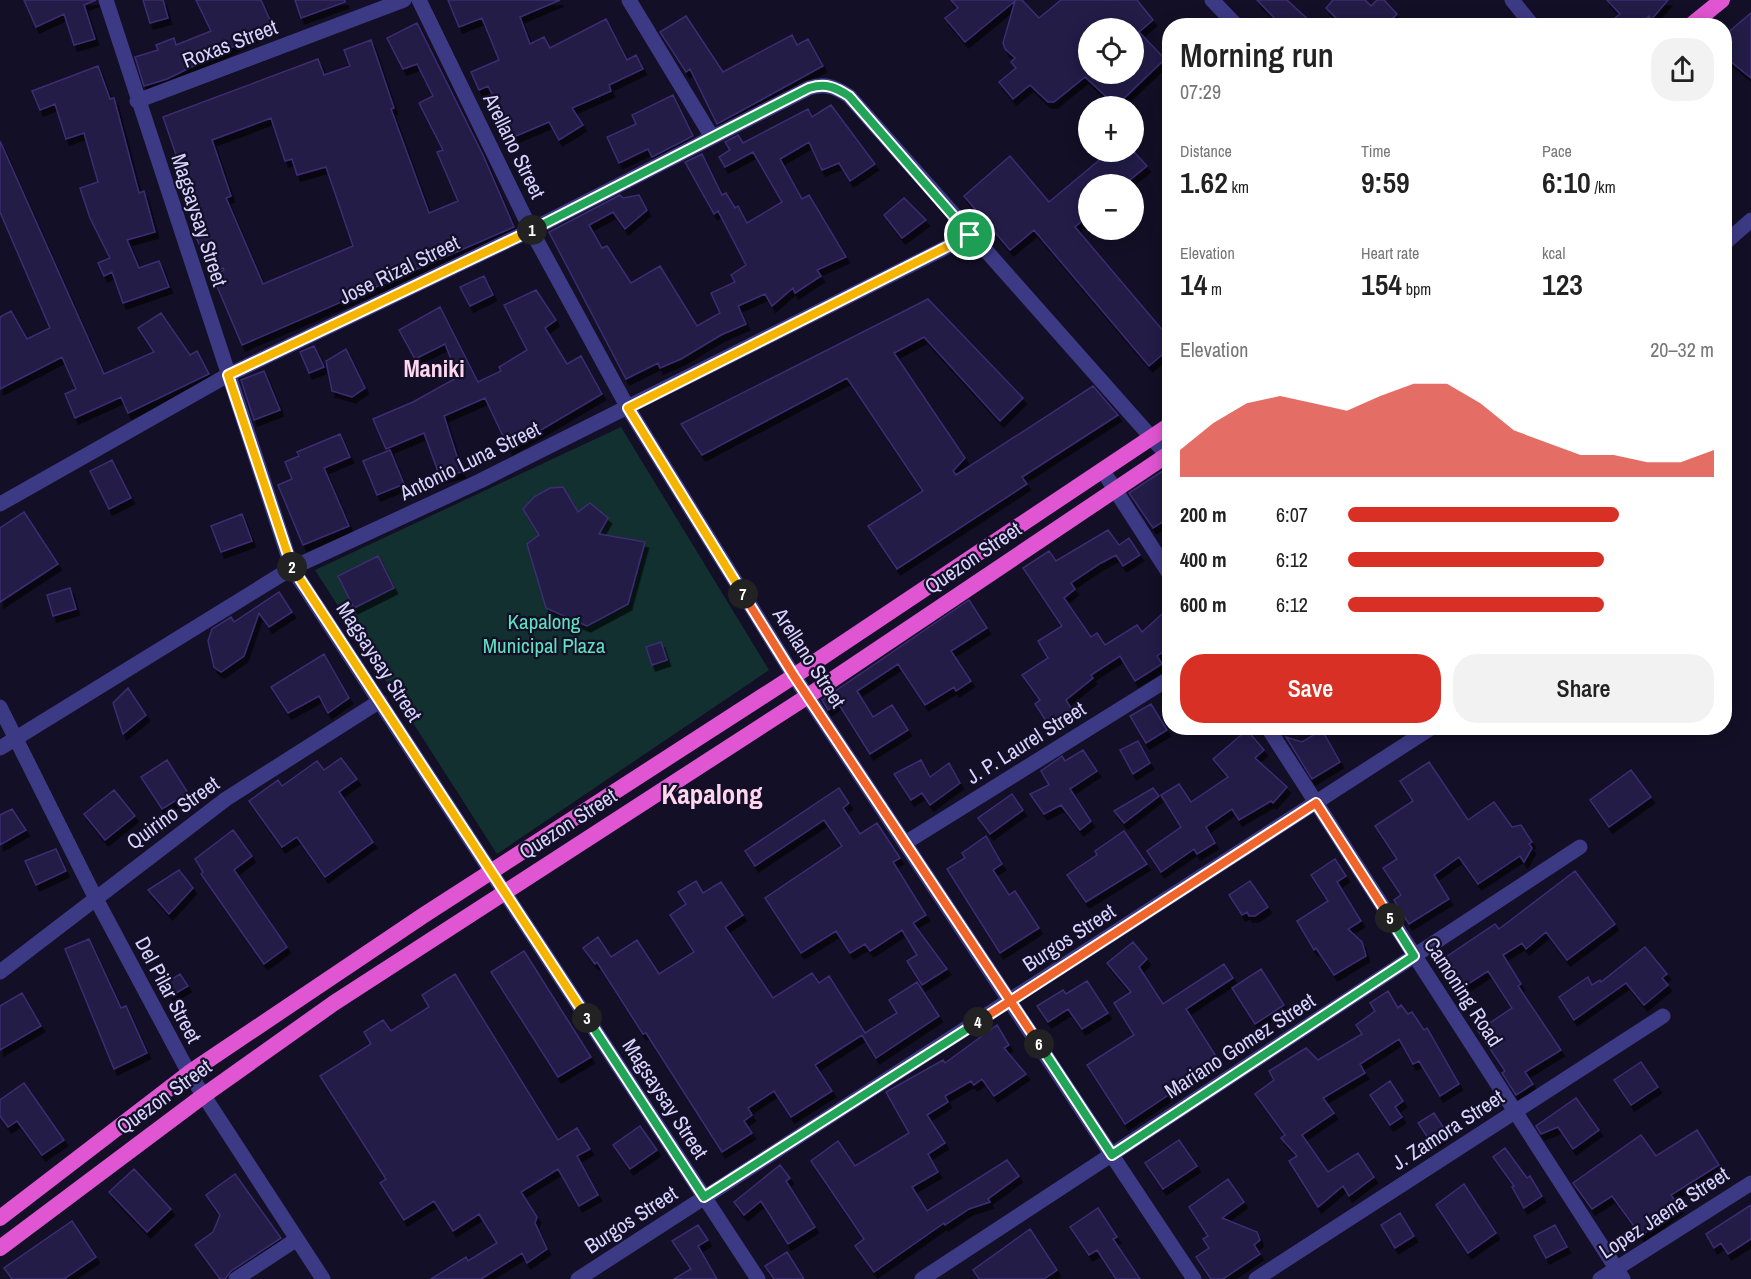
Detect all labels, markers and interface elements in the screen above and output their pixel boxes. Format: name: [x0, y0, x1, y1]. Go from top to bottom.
street label: Roxas Street: [178, 12, 282, 75]
map controls: [1078, 18, 1144, 240]
button: locate: [1078, 18, 1144, 84]
text: Morning run: [1180, 33, 1334, 77]
button: share: [1651, 38, 1714, 101]
text: 07:29: [1180, 78, 1221, 105]
street label: Arellano Street: [476, 87, 553, 204]
button: +: [1078, 96, 1144, 162]
text: Distance: [1180, 140, 1232, 162]
text: Time: [1361, 140, 1391, 162]
text: Pace: [1542, 140, 1572, 162]
street label: Magsaysay Street: [164, 150, 235, 290]
text: 1.62: [1180, 162, 1228, 202]
text: 9:59: [1361, 162, 1410, 202]
text: 6:10: [1542, 162, 1591, 202]
button: −: [1078, 174, 1144, 240]
text: km: [1228, 176, 1249, 198]
text: /km: [1591, 176, 1616, 198]
pin: [944, 209, 995, 260]
pin: 1: [517, 215, 547, 245]
icon: arrive: [953, 218, 986, 251]
text: 1: [528, 219, 536, 241]
street label: Jose Rizal Street: [333, 228, 464, 311]
text: Elevation: [1180, 242, 1235, 264]
text: Heart rate: [1361, 242, 1419, 264]
text: kcal: [1542, 242, 1565, 264]
text: 14: [1180, 264, 1207, 304]
text: 154: [1361, 264, 1402, 304]
text: 123: [1542, 264, 1583, 304]
text: m: [1207, 278, 1222, 300]
text: bpm: [1402, 278, 1431, 300]
text: Elevation: [1180, 336, 1248, 363]
text: 20–32 m: [1650, 336, 1714, 363]
district label: Maniki: [403, 352, 465, 384]
street label: Antonio Luna Street: [394, 414, 545, 508]
text: 200 m: [1180, 501, 1227, 528]
text: 6:07: [1276, 501, 1308, 528]
street label: Quezon Street: [919, 514, 1027, 601]
text: 400 m: [1180, 546, 1227, 573]
text: 6:12: [1276, 546, 1308, 573]
pin: 2: [277, 552, 307, 582]
text: 2: [288, 556, 296, 578]
pin: 7: [728, 579, 758, 609]
text: 7: [739, 583, 747, 605]
text: 600 m: [1180, 591, 1227, 618]
text: 6:12: [1276, 591, 1308, 618]
street label: Magsaysay Street: [330, 596, 429, 728]
street label: Arellano Street: [766, 601, 853, 714]
park label: Kapalong Municipal Plaza: [483, 607, 606, 660]
button: Save: [1180, 654, 1441, 723]
button: Share: [1453, 654, 1714, 723]
street label: J. P. Laurel Street: [961, 694, 1091, 791]
street label: Quirino Street: [120, 769, 225, 856]
district label: Kapalong: [662, 776, 763, 812]
street label: Quezon Street: [513, 781, 622, 866]
street label: Burgos Street: [1017, 897, 1121, 978]
pin: 5: [1375, 903, 1405, 933]
text: 5: [1386, 907, 1394, 929]
street label: Del Pilar Street: [128, 931, 209, 1048]
street label: Camoning Road: [1417, 931, 1510, 1052]
street label: Mariano Gomez Street: [1159, 986, 1321, 1105]
pin: 3: [572, 1003, 602, 1033]
text: 3: [583, 1007, 591, 1029]
pin: 4: [963, 1007, 993, 1037]
text: 4: [974, 1011, 982, 1033]
pin: 6: [1024, 1029, 1054, 1059]
street label: Magsaysay Street: [616, 1033, 715, 1165]
text: 6: [1035, 1033, 1043, 1055]
street label: Quezon Street: [110, 1052, 217, 1141]
street label: J. Zamora Street: [1386, 1082, 1510, 1177]
street label: Lopez Jaena Street: [1593, 1160, 1734, 1265]
street label: Burgos Street: [579, 1179, 683, 1260]

